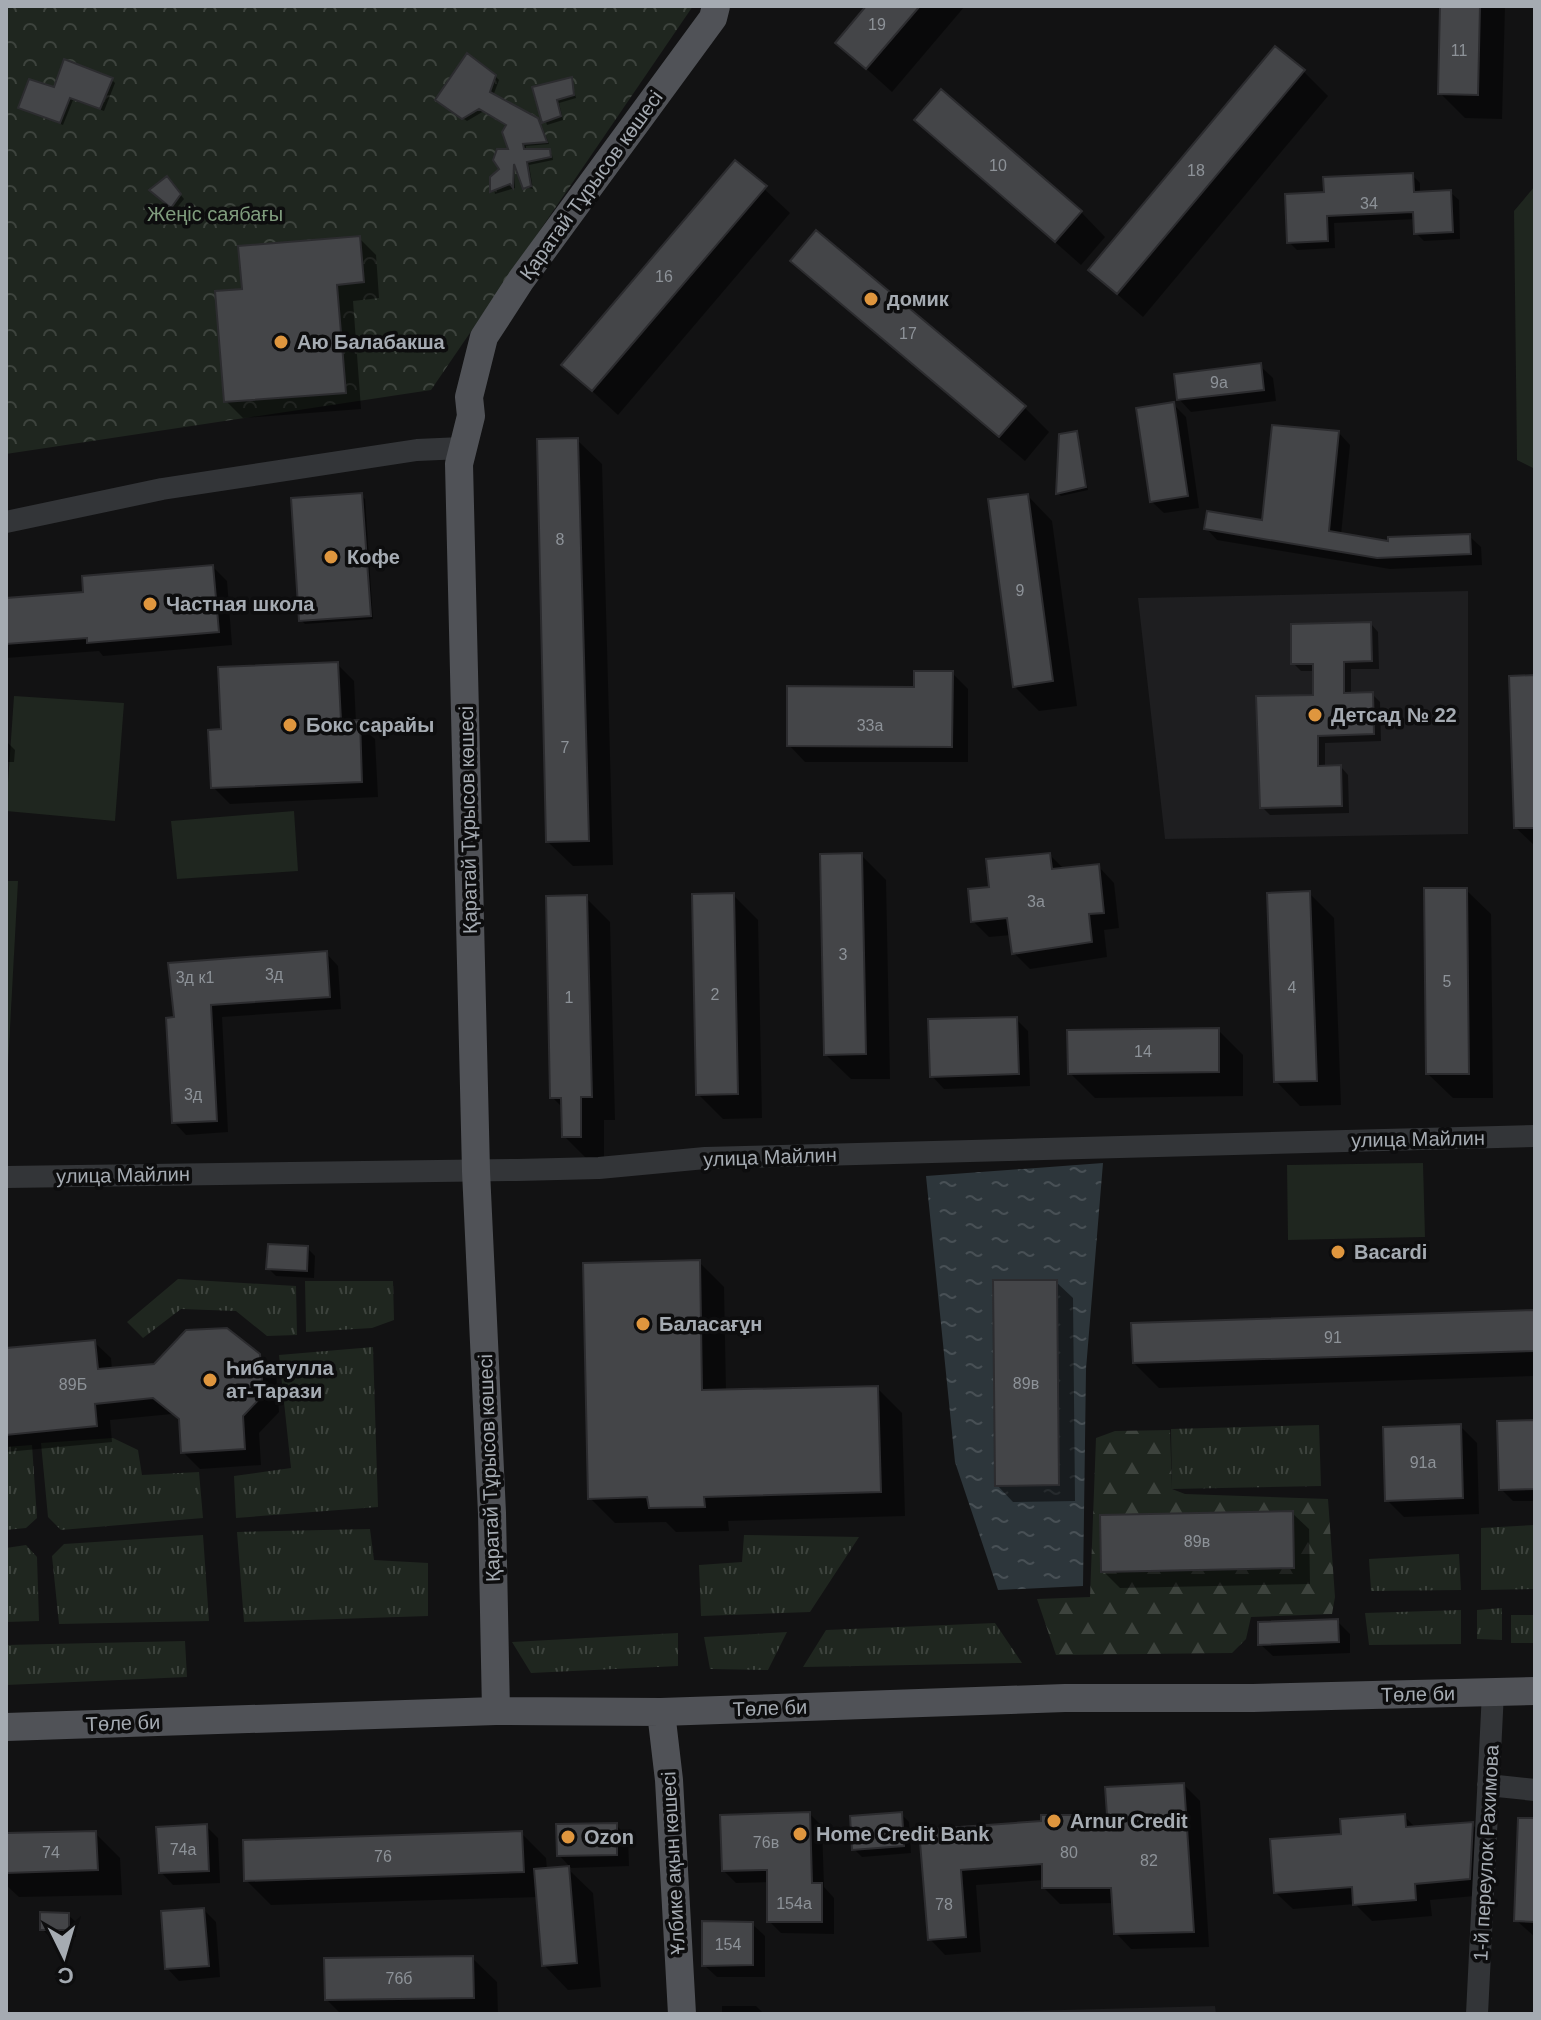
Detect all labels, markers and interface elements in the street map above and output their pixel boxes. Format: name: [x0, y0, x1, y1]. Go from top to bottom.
house number: 19: [868, 16, 886, 33]
house number: 11: [1451, 42, 1467, 59]
street label: Қаратай Тұрысов көшесі: [515, 86, 667, 284]
house number: 10: [989, 157, 1007, 174]
house number: 18: [1187, 162, 1205, 179]
house number: 34: [1360, 195, 1378, 212]
park label: Жеңіс саябағы: [147, 203, 283, 225]
house number: 16: [655, 268, 673, 285]
place label: домик: [887, 288, 950, 310]
marker: домик: [862, 290, 880, 308]
house number: 17: [899, 325, 917, 342]
place label: Аю Балабакша: [297, 331, 446, 353]
marker: Аю Балабакша: [272, 333, 290, 351]
house number: 9а: [1210, 374, 1228, 391]
house number: 8: [556, 531, 565, 548]
place label: Кофе: [347, 546, 400, 568]
marker: Кофе: [322, 548, 340, 566]
house number: 9: [1016, 582, 1025, 599]
place label: Частная школа: [166, 593, 315, 615]
marker: Частная школа: [141, 595, 159, 613]
place label: Детсад № 22: [1331, 704, 1457, 726]
street label: Қаратай Тұрысов көшесі: [455, 706, 481, 934]
marker: Детсад № 22: [1306, 706, 1324, 724]
place label: Бокс сарайы: [306, 714, 434, 736]
marker: Бокс сарайы: [281, 716, 299, 734]
house number: 33а: [857, 717, 883, 734]
house number: 7: [561, 739, 570, 756]
house number: 3а: [1027, 893, 1045, 910]
house number: 3: [839, 946, 848, 963]
house number: 3д: [265, 966, 284, 983]
house number: 3д к1: [176, 969, 214, 986]
house number: 5: [1443, 973, 1452, 990]
house number: 4: [1288, 979, 1297, 996]
house number: 2: [711, 986, 720, 1003]
house number: 1: [565, 989, 574, 1006]
house number: 14: [1134, 1043, 1152, 1060]
house number: 3д: [184, 1086, 203, 1103]
street label: улица Майлин: [1351, 1127, 1485, 1151]
street label: улица Майлин: [703, 1144, 837, 1170]
street label: улица Майлин: [56, 1163, 190, 1187]
place label: Bacardi: [1354, 1241, 1427, 1263]
marker: Bacardi: [1329, 1243, 1347, 1261]
place label: Баласағұн: [659, 1313, 762, 1335]
marker: Баласағұн: [634, 1315, 652, 1333]
house number: 91: [1324, 1329, 1342, 1346]
street label: Қаратай Тұрысов көшесі: [474, 1354, 504, 1582]
place label: Һибатулла ат-Тарази: [226, 1357, 334, 1402]
marker: Һибатулла ат-Тарази: [201, 1371, 219, 1389]
house number: 89в: [1013, 1375, 1039, 1392]
house number: 89Б: [59, 1376, 87, 1393]
house number: 91а: [1410, 1454, 1436, 1471]
house number: 89в: [1184, 1533, 1210, 1550]
street label: Төле би: [1381, 1682, 1455, 1706]
street label: Төле би: [732, 1696, 808, 1720]
street label: Төле би: [85, 1711, 161, 1735]
street label: 1-й переулок Рахимова: [1469, 1743, 1503, 1962]
street label: Ұлбике ақын көшесі: [657, 1771, 689, 1955]
place label: Arnur Credit: [1070, 1810, 1188, 1832]
marker: Arnur Credit: [1045, 1812, 1063, 1830]
place label: Home Credit Bank: [816, 1823, 990, 1845]
marker: Home Credit Bank: [791, 1825, 809, 1843]
place label: Ozon: [584, 1826, 634, 1848]
marker: Ozon: [559, 1828, 577, 1846]
house number: 76в: [753, 1834, 779, 1851]
house number: 74а: [170, 1841, 196, 1858]
house number: 74: [42, 1844, 60, 1861]
house number: 80: [1060, 1844, 1078, 1861]
house number: 76: [374, 1848, 392, 1865]
house number: 82: [1140, 1852, 1158, 1869]
house number: 154а: [776, 1895, 812, 1912]
house number: 78: [935, 1896, 953, 1913]
north arrow: [24, 1916, 104, 1996]
house number: 154: [715, 1936, 741, 1953]
text: С: [57, 1962, 75, 1989]
house number: 76б: [386, 1970, 412, 1987]

